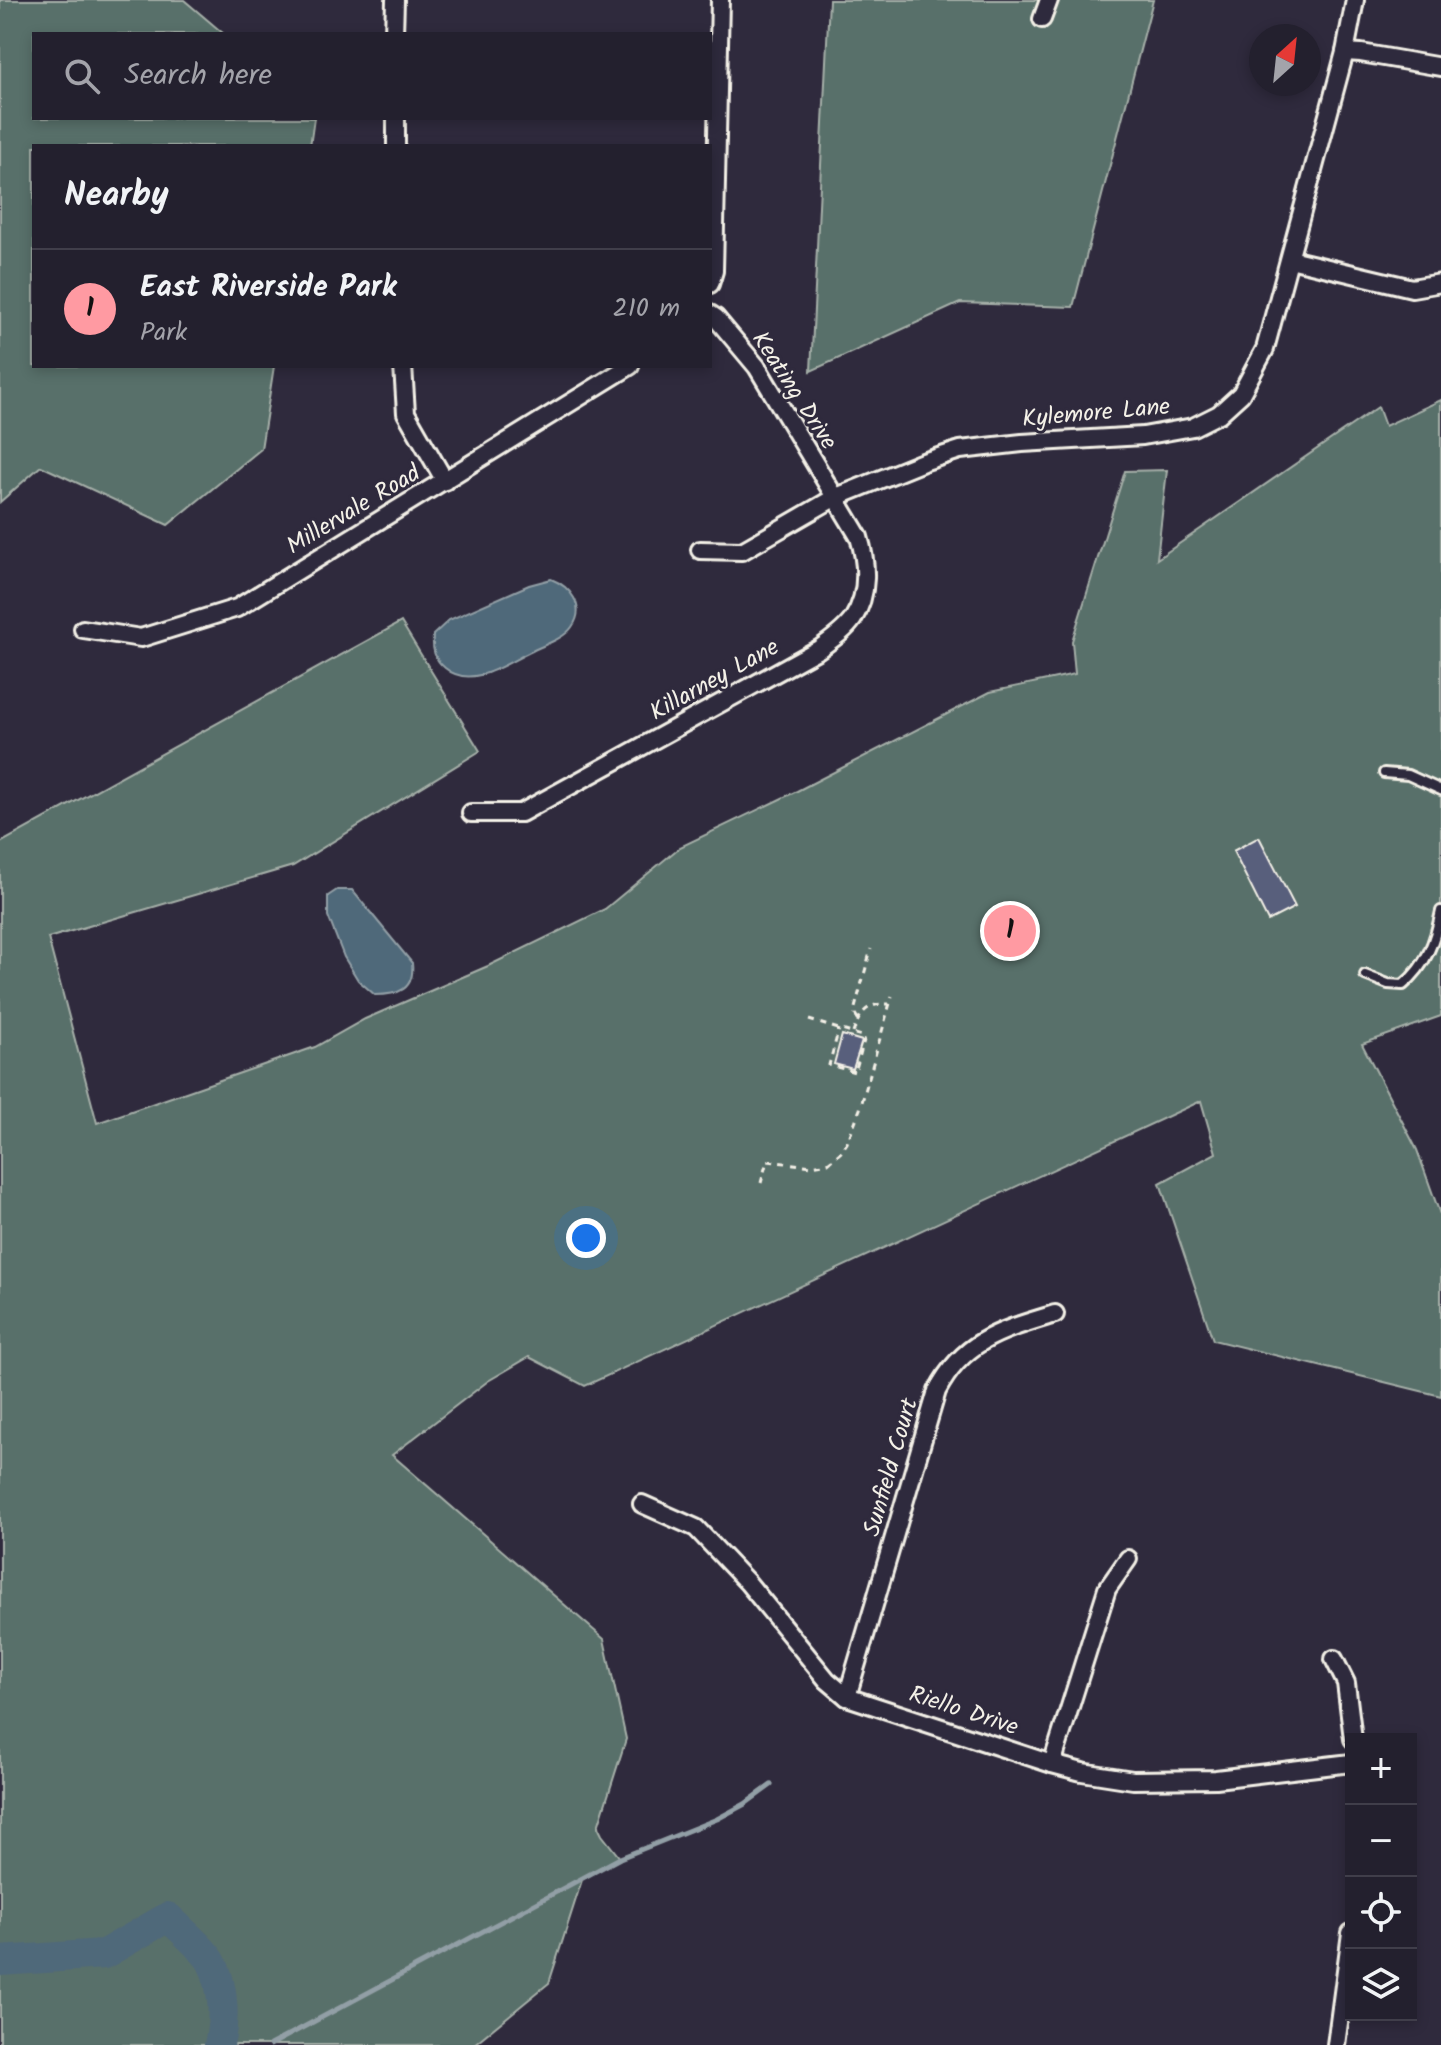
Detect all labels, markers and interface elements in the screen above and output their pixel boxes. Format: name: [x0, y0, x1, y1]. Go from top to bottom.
north arrow: [1249, 24, 1321, 96]
search box: [32, 32, 712, 120]
text: Search here: [124, 52, 272, 100]
icon: search: [60, 54, 104, 98]
text: Nearby: [64, 169, 169, 223]
text: East Riverside Park: [140, 264, 397, 312]
text: 1: [86, 288, 94, 330]
text: 210 m: [613, 288, 680, 330]
text: Park: [140, 312, 187, 354]
street label: Keating Drive: [741, 324, 847, 458]
street label: Kylemore Lane: [1021, 388, 1172, 439]
street label: Millervale Road: [279, 454, 429, 566]
street label: Killarney Lane: [643, 628, 787, 732]
pin: 1: [984, 901, 1036, 961]
your location: [566, 1218, 606, 1258]
street label: Sunfield Court: [853, 1393, 930, 1541]
street label: Riello Drive: [904, 1675, 1023, 1747]
map controls: [1345, 1733, 1417, 2021]
button: +: [1345, 1733, 1417, 1805]
button: −: [1345, 1805, 1417, 1877]
button: locate: [1345, 1877, 1417, 1949]
button: layers: [1345, 1949, 1417, 2021]

